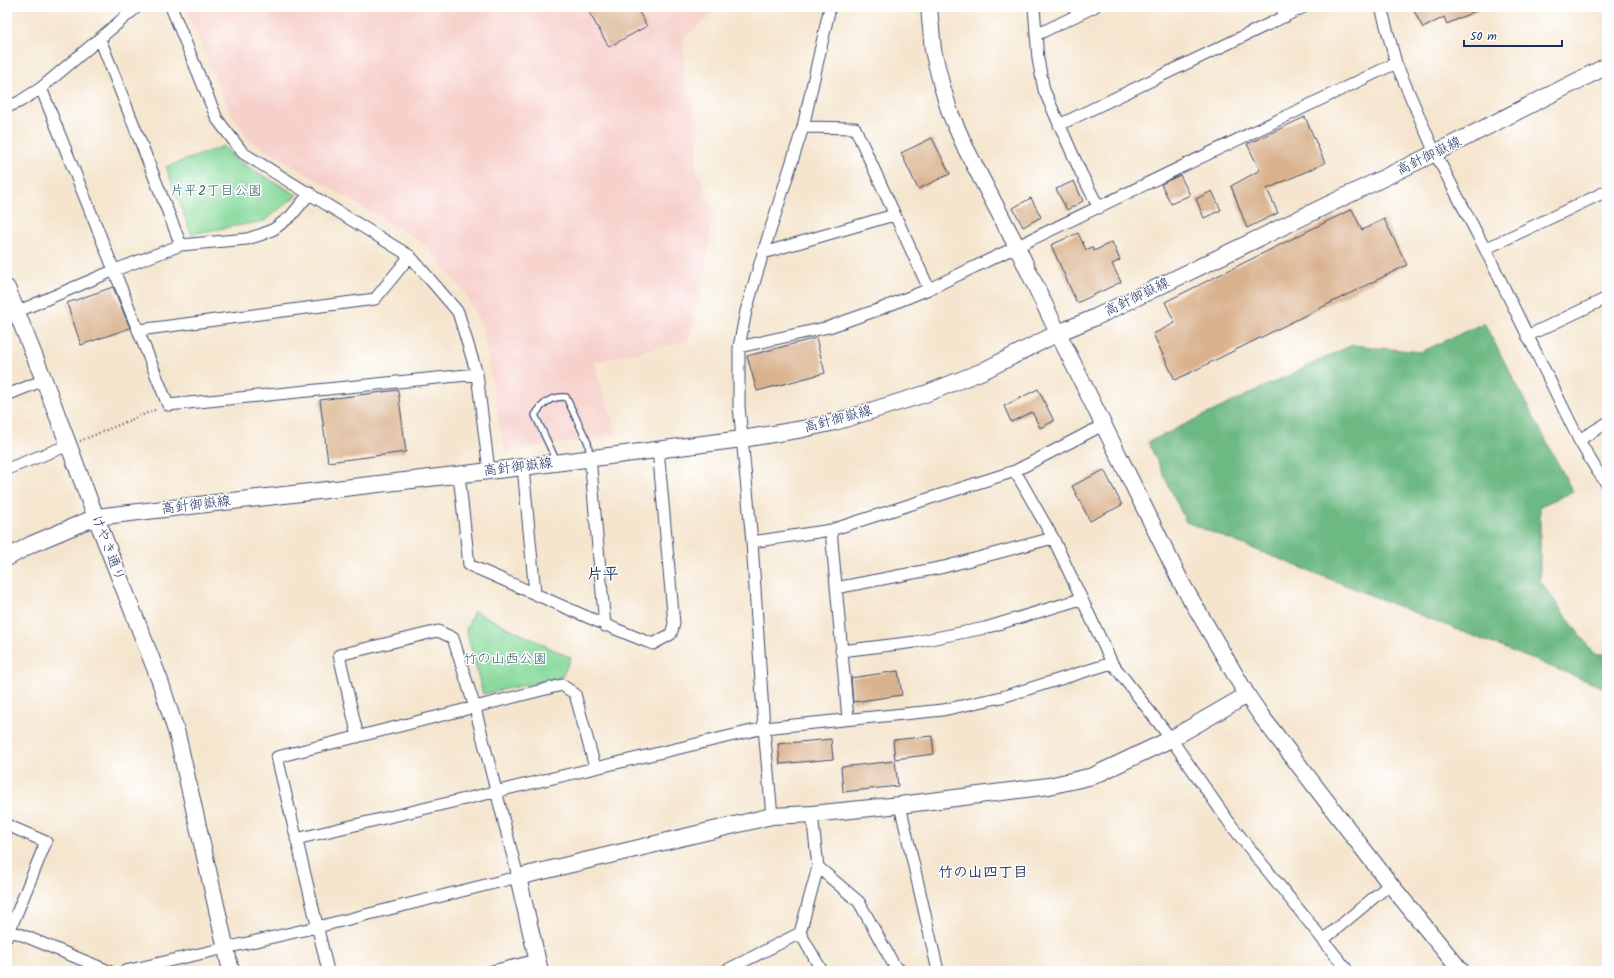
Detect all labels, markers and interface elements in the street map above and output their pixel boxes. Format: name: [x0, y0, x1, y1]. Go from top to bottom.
scale bar: [1464, 22, 1562, 48]
text: 50 m: [1470, 27, 1497, 46]
street label: 高針御嶽線: [1393, 131, 1465, 181]
park label: 片平2丁目公園: [170, 180, 262, 202]
street label: 高針御嶽線: [1101, 272, 1173, 322]
street label: 高針御嶽線: [801, 399, 875, 439]
street label: 高針御嶽線: [482, 452, 554, 482]
street label: 高針御嶽線: [160, 490, 232, 520]
street label: けやき通り: [85, 511, 131, 585]
district label: 片平: [587, 562, 619, 587]
park label: 竹の山西公園: [463, 648, 547, 670]
district label: 竹の山四丁目: [938, 861, 1028, 885]

